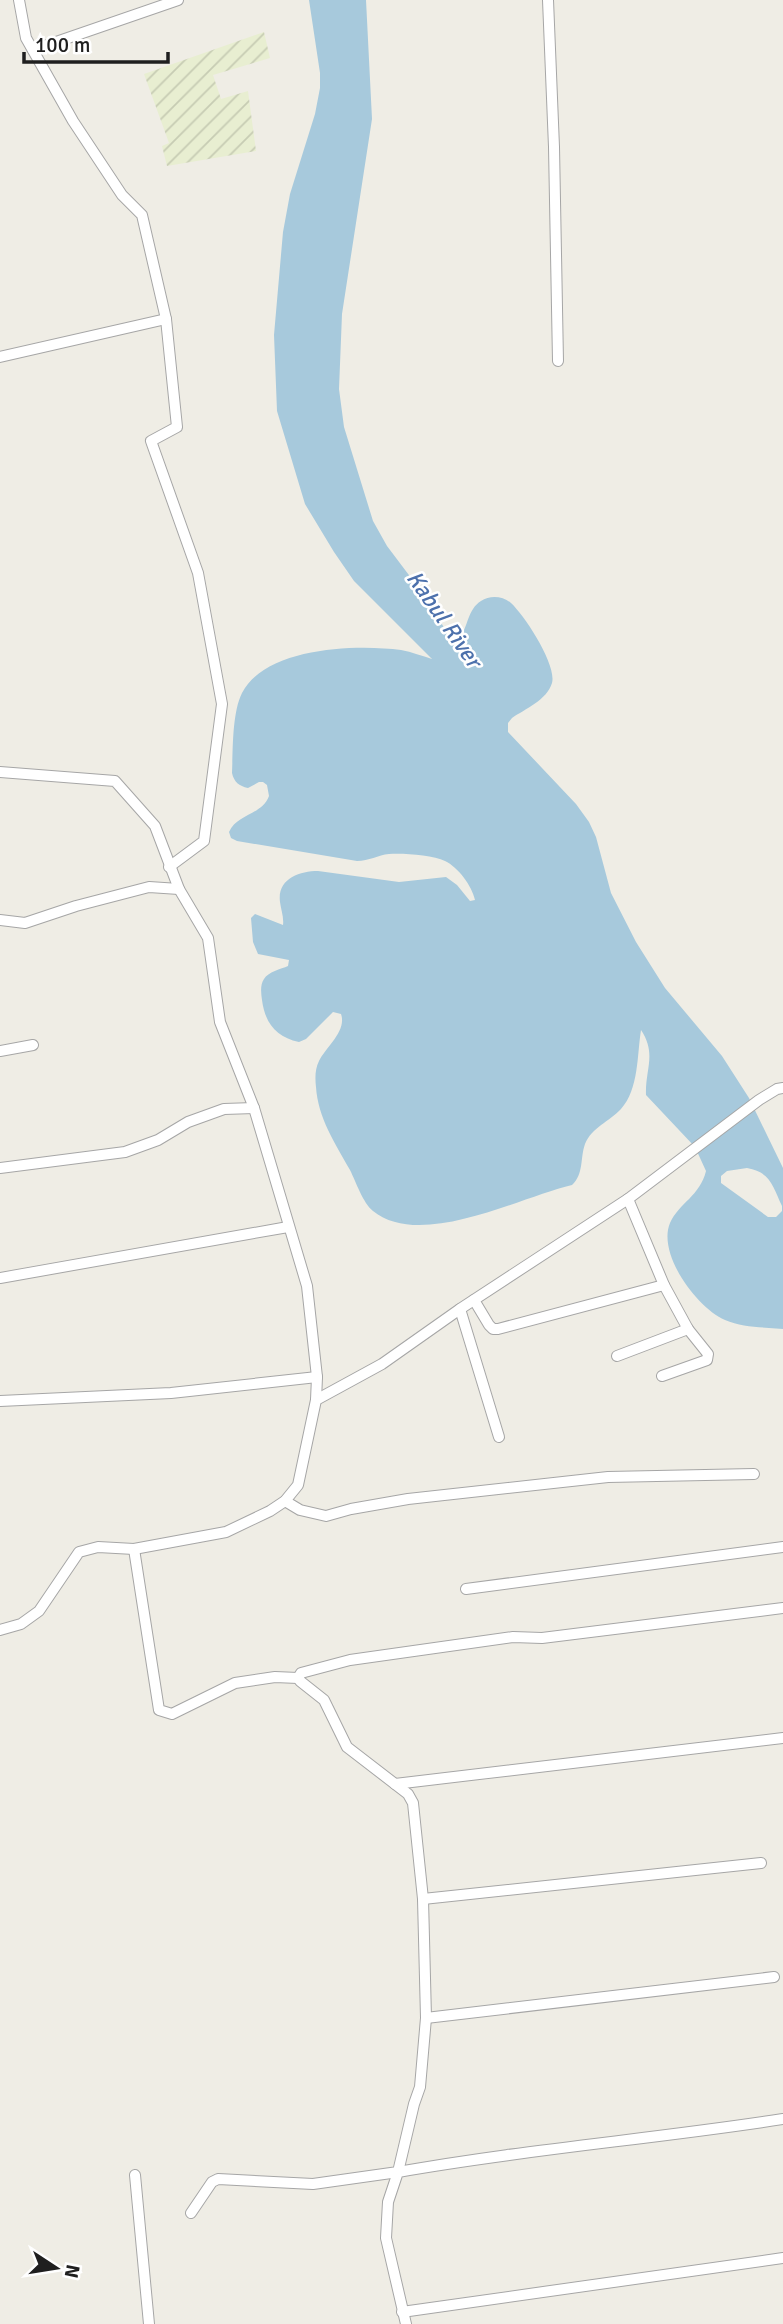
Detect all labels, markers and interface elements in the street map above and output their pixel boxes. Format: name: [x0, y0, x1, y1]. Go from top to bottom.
scale bar: [24, 21, 168, 65]
text: 100 m: [35, 32, 90, 58]
water label: Kabul River: [400, 565, 490, 676]
north arrow: [21, 2233, 91, 2303]
text: N: [59, 2262, 85, 2280]

